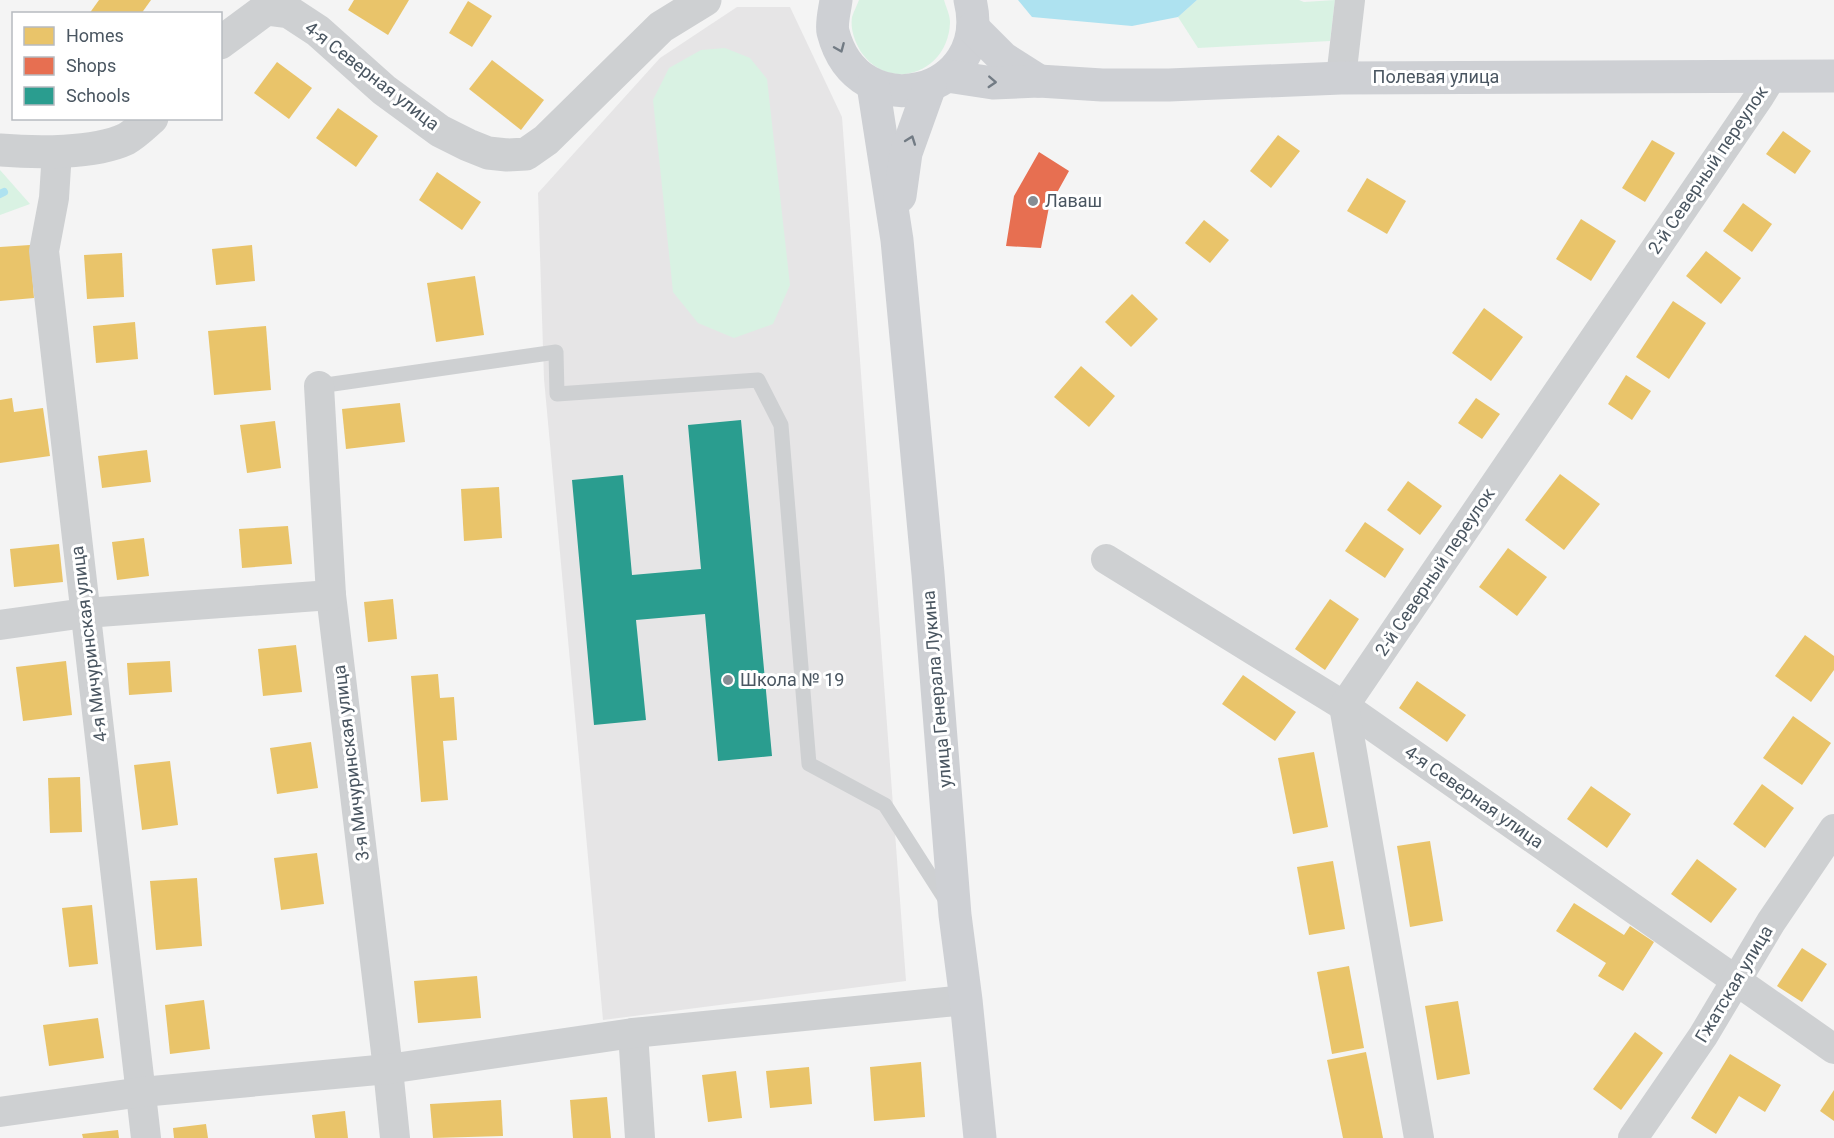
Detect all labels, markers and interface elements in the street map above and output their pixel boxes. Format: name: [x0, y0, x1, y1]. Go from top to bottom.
legend: [12, 12, 222, 120]
street label: 4-я Северная улица: [301, 17, 444, 135]
text: Homes: [66, 25, 124, 46]
one-way arrow: [833, 42, 845, 53]
text: Shops: [66, 55, 116, 76]
street label: Полевая улица: [1373, 66, 1499, 87]
one-way arrow: [988, 76, 997, 89]
street label: 2-й Северный переулок: [1643, 81, 1772, 258]
text: Schools: [66, 85, 130, 106]
one-way arrow: [903, 136, 916, 146]
place label: Лаваш: [1045, 190, 1102, 211]
marker: Лаваш: [1026, 194, 1040, 208]
street label: 2-й Северный переулок: [1370, 483, 1499, 660]
street label: 4-я Мичуринская улица: [66, 545, 111, 743]
street label: улица Генерала Лукина: [917, 590, 956, 788]
street label: 3-я Мичуринская улица: [328, 664, 373, 862]
place label: Школа № 19: [740, 669, 844, 690]
marker: Школа № 19: [721, 673, 735, 687]
street label: 4-я Северная улица: [1401, 741, 1548, 852]
street label: Гжатская улица: [1690, 921, 1777, 1046]

